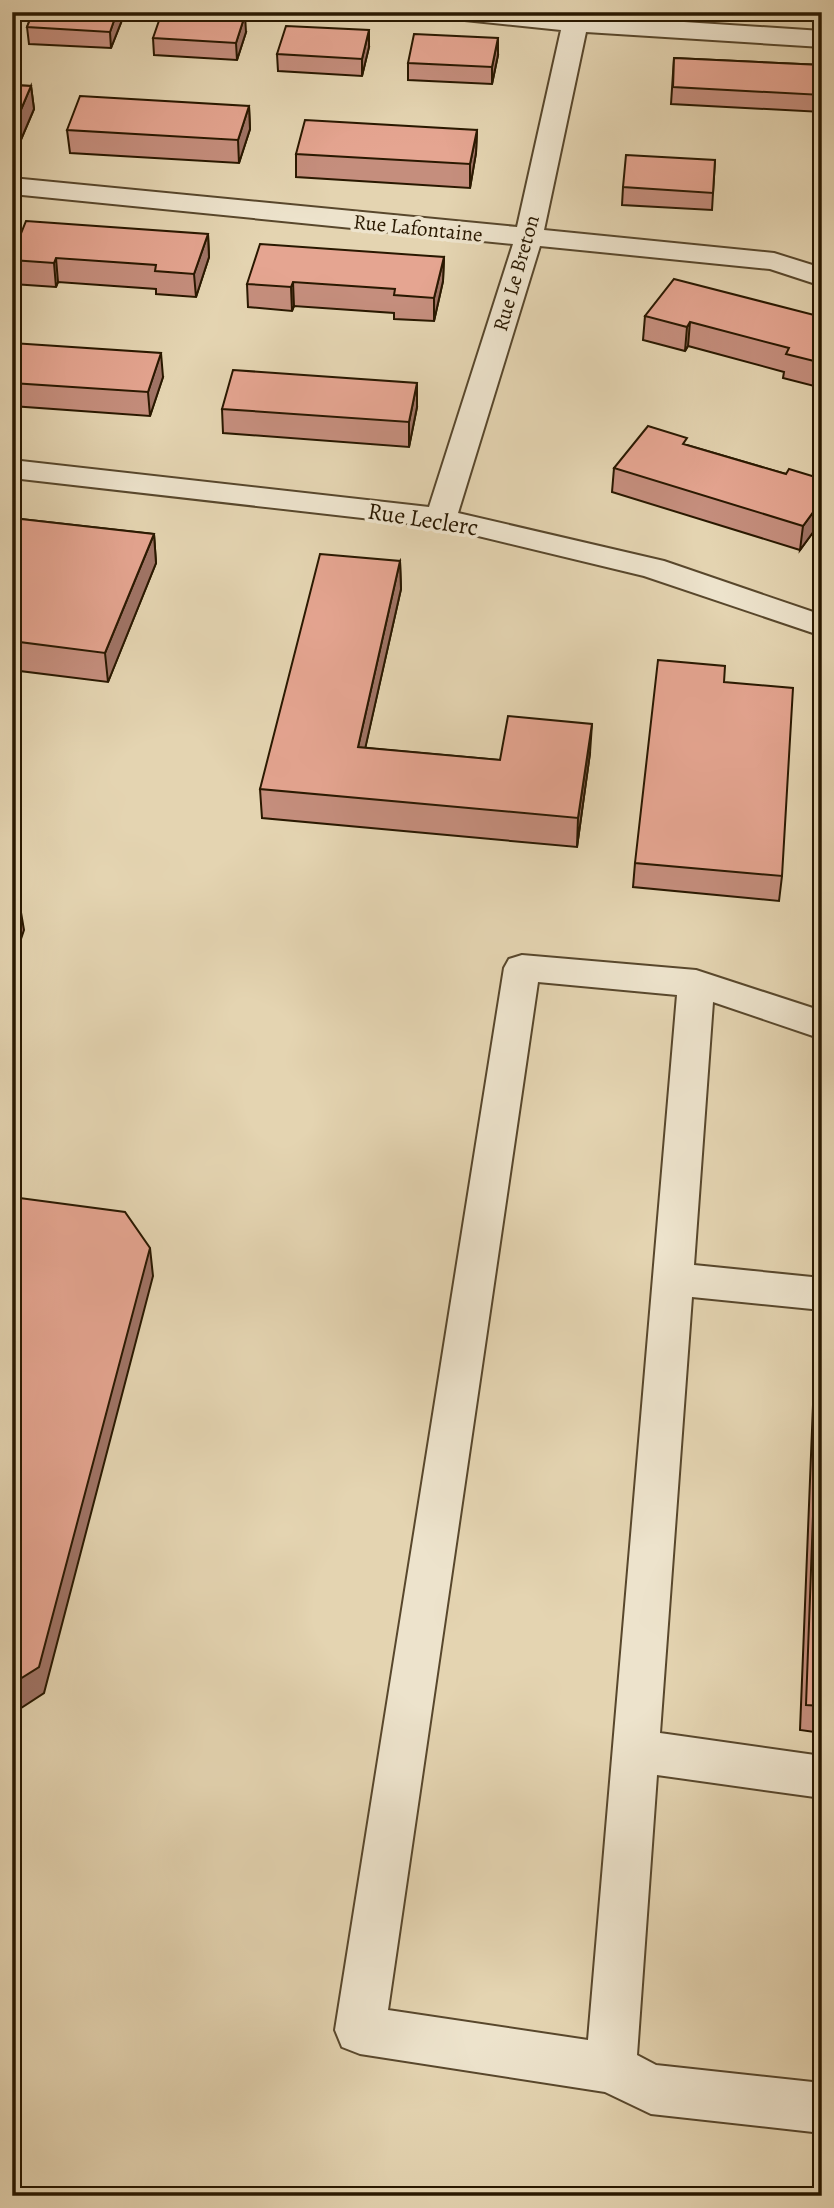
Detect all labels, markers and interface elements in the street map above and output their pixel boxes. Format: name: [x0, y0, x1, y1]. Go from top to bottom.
street label: Rue Lafontaine: [352, 207, 484, 249]
street label: Rue Le Breton: [486, 212, 546, 334]
street label: Rue Leclerc: [366, 494, 480, 544]

